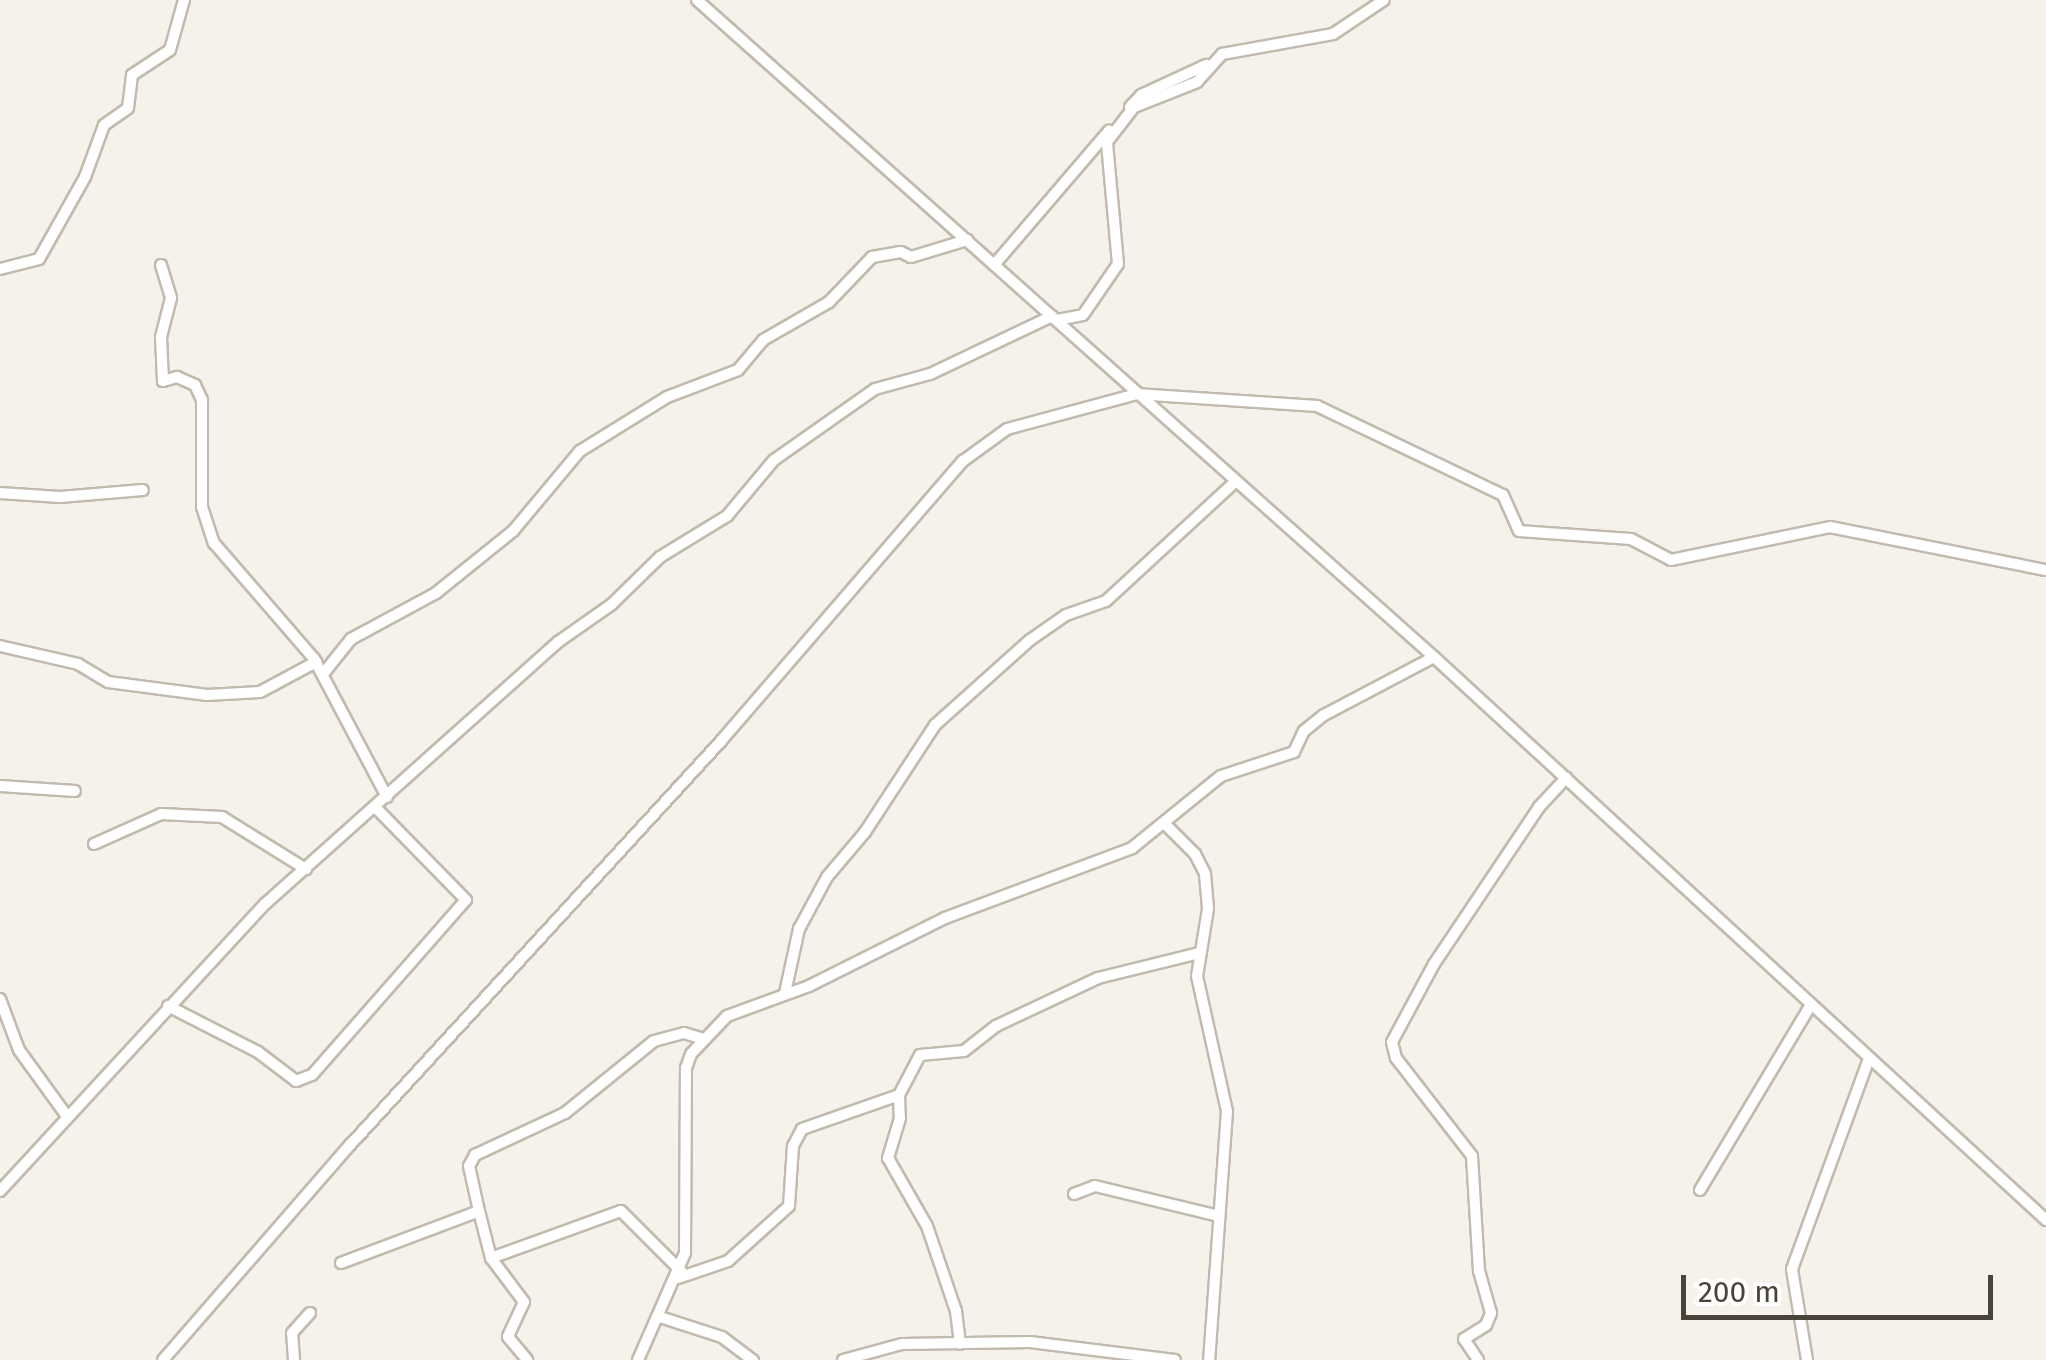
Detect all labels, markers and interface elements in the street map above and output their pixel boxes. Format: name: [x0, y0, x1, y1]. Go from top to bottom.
scale bar: [1686, 1255, 1998, 1317]
text: 200 m: [1698, 1274, 1780, 1310]

